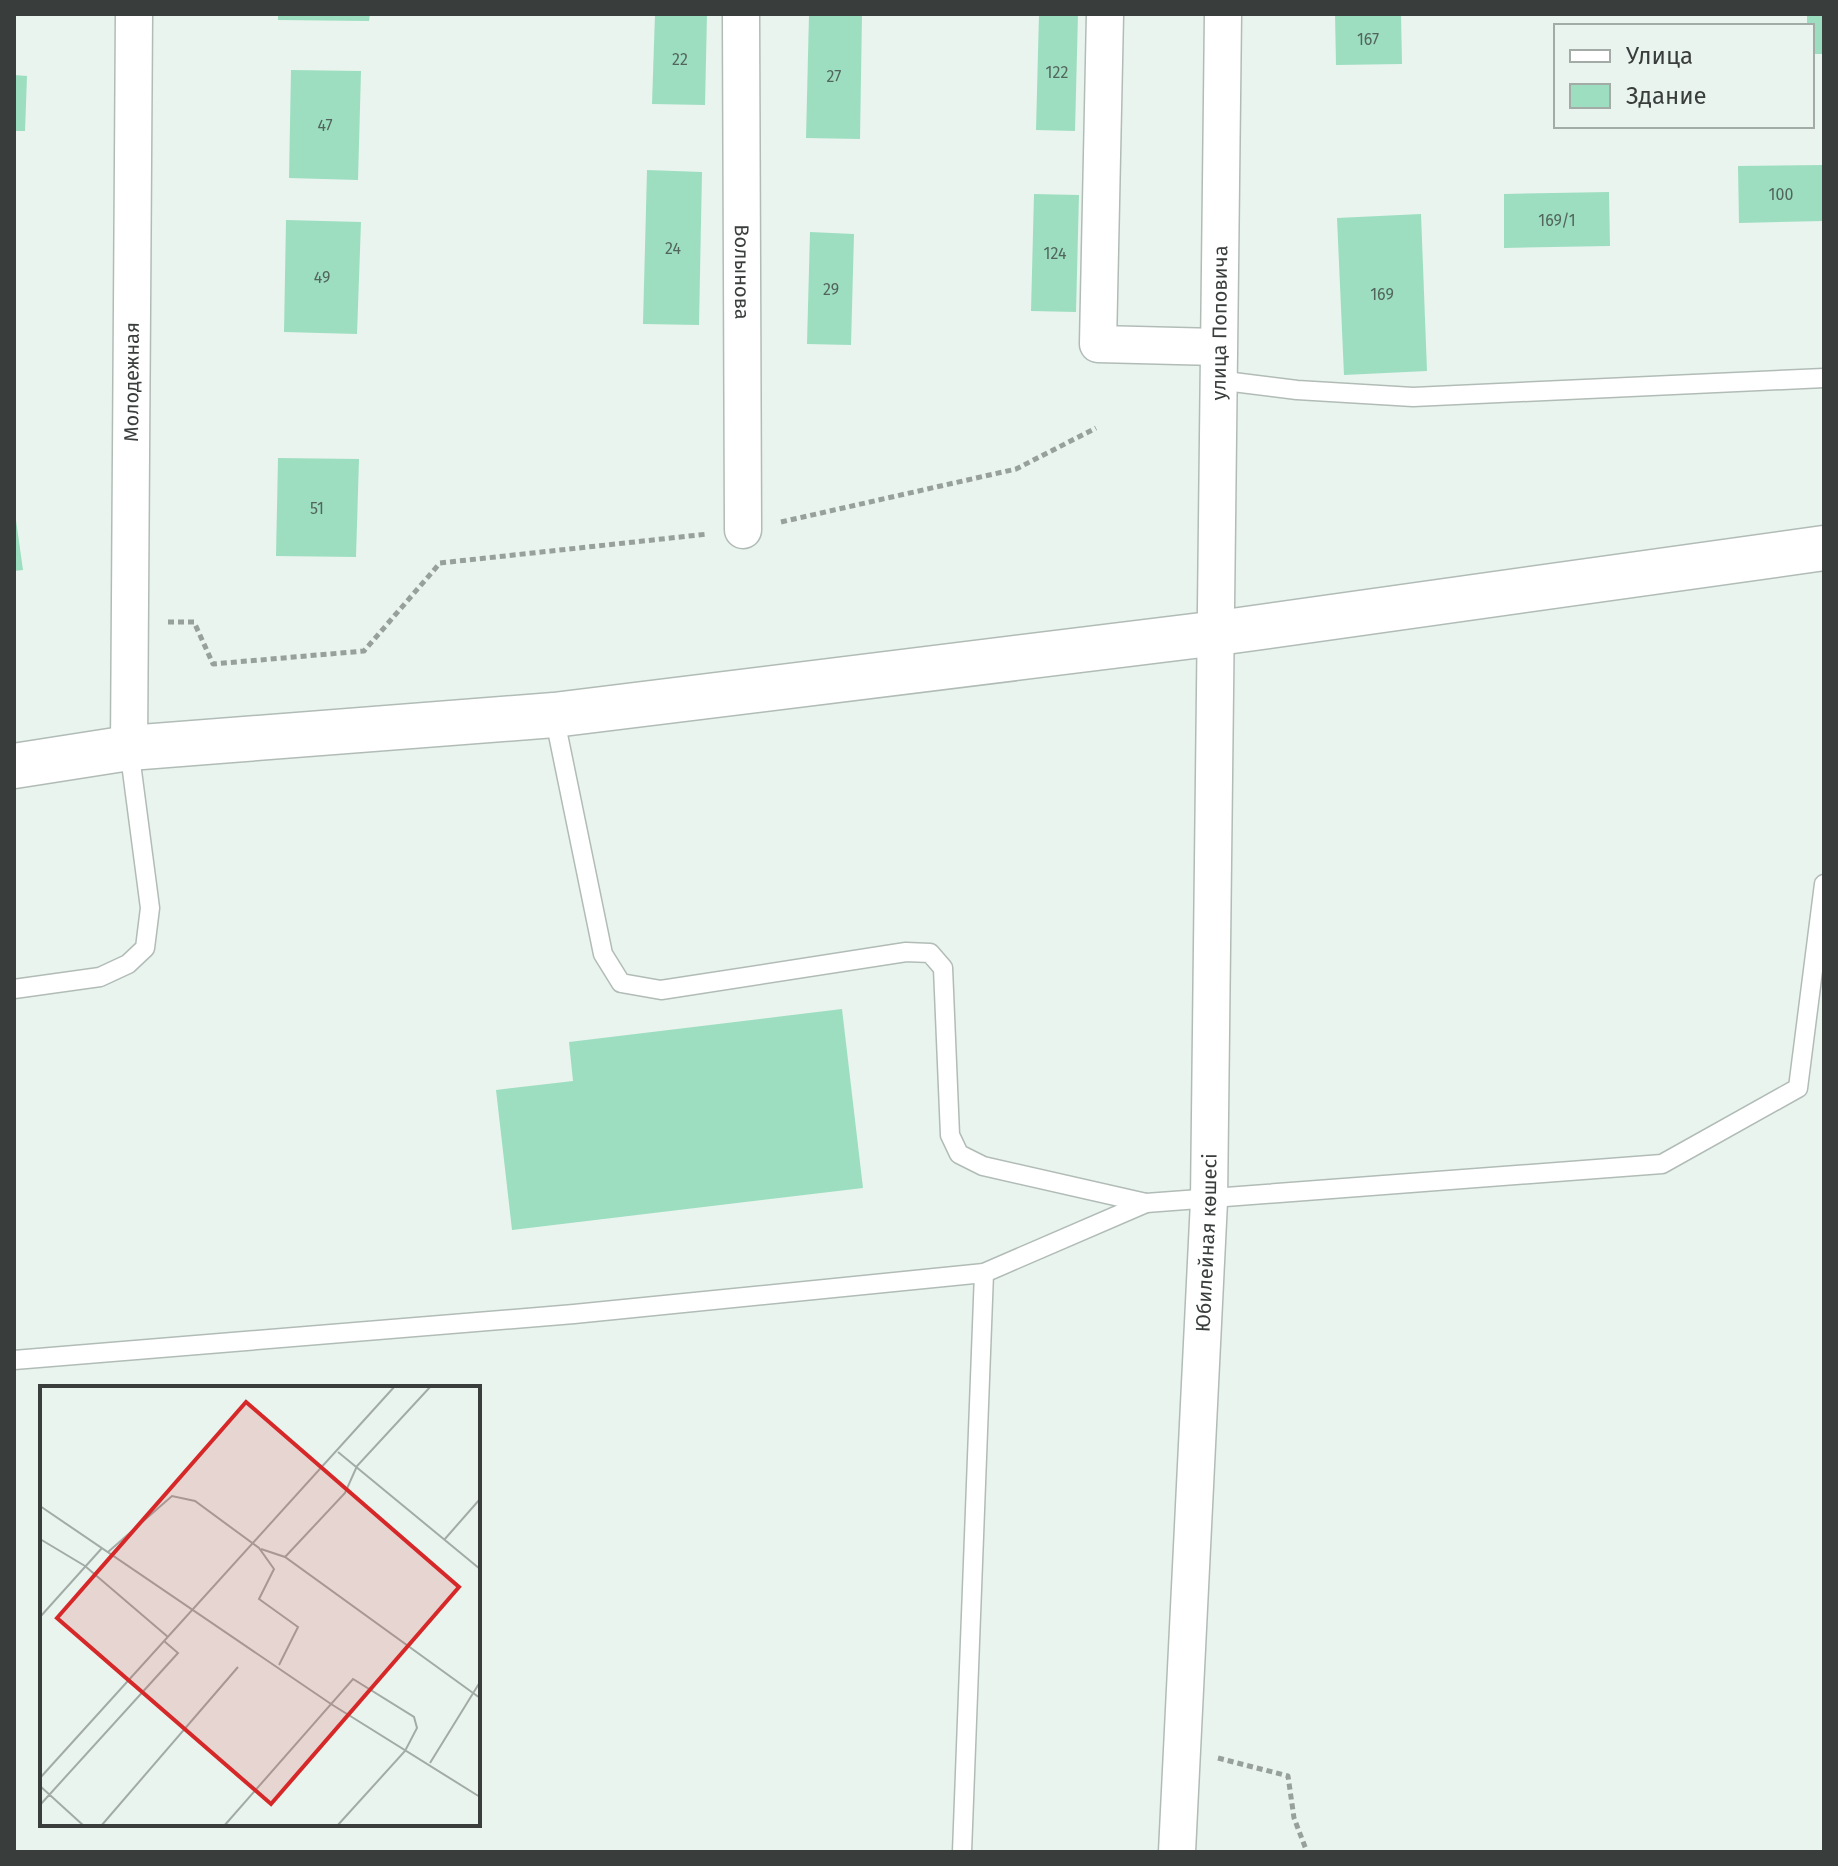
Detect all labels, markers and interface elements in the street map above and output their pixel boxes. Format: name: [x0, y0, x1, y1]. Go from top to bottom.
legend: [1554, 24, 1814, 128]
house number: 167: [1357, 30, 1379, 49]
text: Улица: [1626, 42, 1693, 70]
house number: 22: [672, 50, 688, 69]
house number: 122: [1046, 63, 1068, 82]
house number: 27: [827, 67, 841, 86]
text: Здание: [1626, 82, 1707, 110]
house number: 47: [317, 116, 333, 135]
house number: 100: [1769, 185, 1793, 204]
house number: 169/1: [1538, 211, 1576, 230]
street label: Волынова: [730, 224, 754, 320]
house number: 24: [665, 239, 681, 258]
house number: 124: [1044, 244, 1067, 263]
street label: улица Поповича: [1206, 245, 1232, 400]
house number: 49: [314, 268, 330, 287]
house number: 29: [823, 280, 839, 299]
house number: 169: [1370, 285, 1394, 304]
street label: Молодежная: [119, 322, 144, 442]
house number: 51: [310, 499, 324, 518]
street label: Юбилейная көшесі: [1191, 1153, 1222, 1333]
inset map: [40, 1386, 480, 1826]

